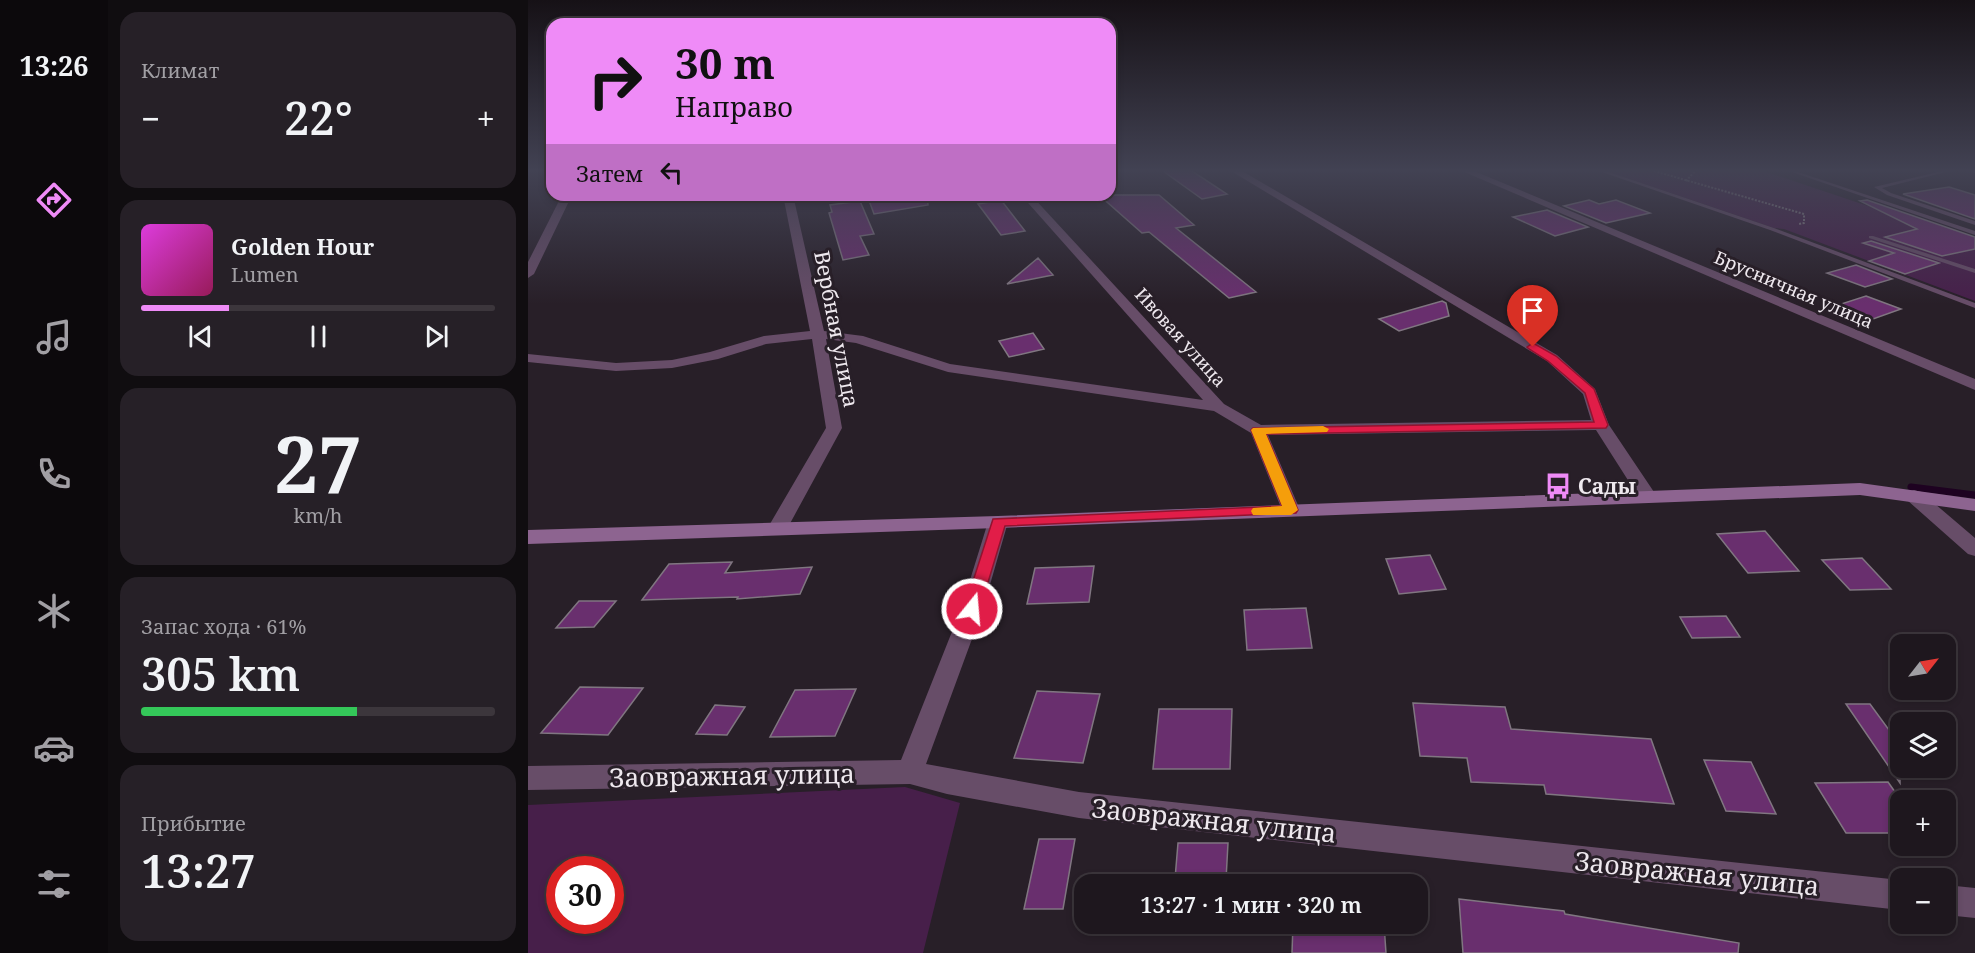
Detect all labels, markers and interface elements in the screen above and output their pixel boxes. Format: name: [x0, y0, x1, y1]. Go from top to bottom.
text: 30 m: [675, 34, 775, 91]
icon: right: [576, 42, 654, 120]
text: 13:26: [19, 47, 89, 84]
text: Климат: [141, 57, 219, 84]
text: 22°: [284, 87, 353, 148]
text: Направо: [675, 88, 793, 125]
text: −: [141, 96, 160, 141]
text: +: [477, 96, 495, 141]
icon: left: [655, 156, 688, 189]
text: Затем: [576, 158, 643, 188]
icon: directions: [33, 179, 75, 221]
text: Golden Hour: [231, 231, 374, 261]
street label: Брусничная улица: [1711, 245, 1877, 333]
street label: Вербная улица: [808, 248, 866, 410]
text: Lumen: [231, 261, 299, 288]
street label: Ивовая улица: [1130, 282, 1232, 392]
pin: [1507, 285, 1558, 347]
icon: arrive: [1516, 294, 1549, 327]
icon: music: [33, 316, 75, 358]
icon: previous: [184, 320, 217, 353]
icon: pause: [302, 320, 335, 353]
icon: next: [420, 320, 453, 353]
text: 27: [274, 410, 362, 516]
icon: phone: [33, 453, 75, 495]
bus stop icon: Сады: [1543, 471, 1573, 501]
place label: Сады: [1578, 472, 1636, 500]
text: km/h: [293, 502, 343, 529]
position arrow: [940, 577, 1004, 641]
icon: climate: [33, 590, 75, 632]
text: Запас хода · 61%: [141, 613, 306, 640]
north arrow: [1890, 634, 1956, 700]
map controls: [1890, 634, 1956, 934]
text: 305 km: [141, 643, 300, 704]
button: layers: [1890, 712, 1956, 778]
icon: car: [33, 727, 75, 769]
street label: Заовражная улица: [609, 755, 855, 795]
street label: Заовражная улица: [1090, 789, 1338, 851]
button: +: [1890, 790, 1956, 856]
text: Прибытие: [141, 810, 246, 837]
text: 13:27: [141, 840, 256, 901]
street label: Заовражная улица: [1573, 842, 1821, 904]
speed limit sign: 30: [546, 856, 624, 934]
icon: filters: [33, 863, 75, 905]
button: −: [1890, 868, 1956, 934]
text: 13:27 · 1 мин · 320 m: [1140, 889, 1362, 919]

